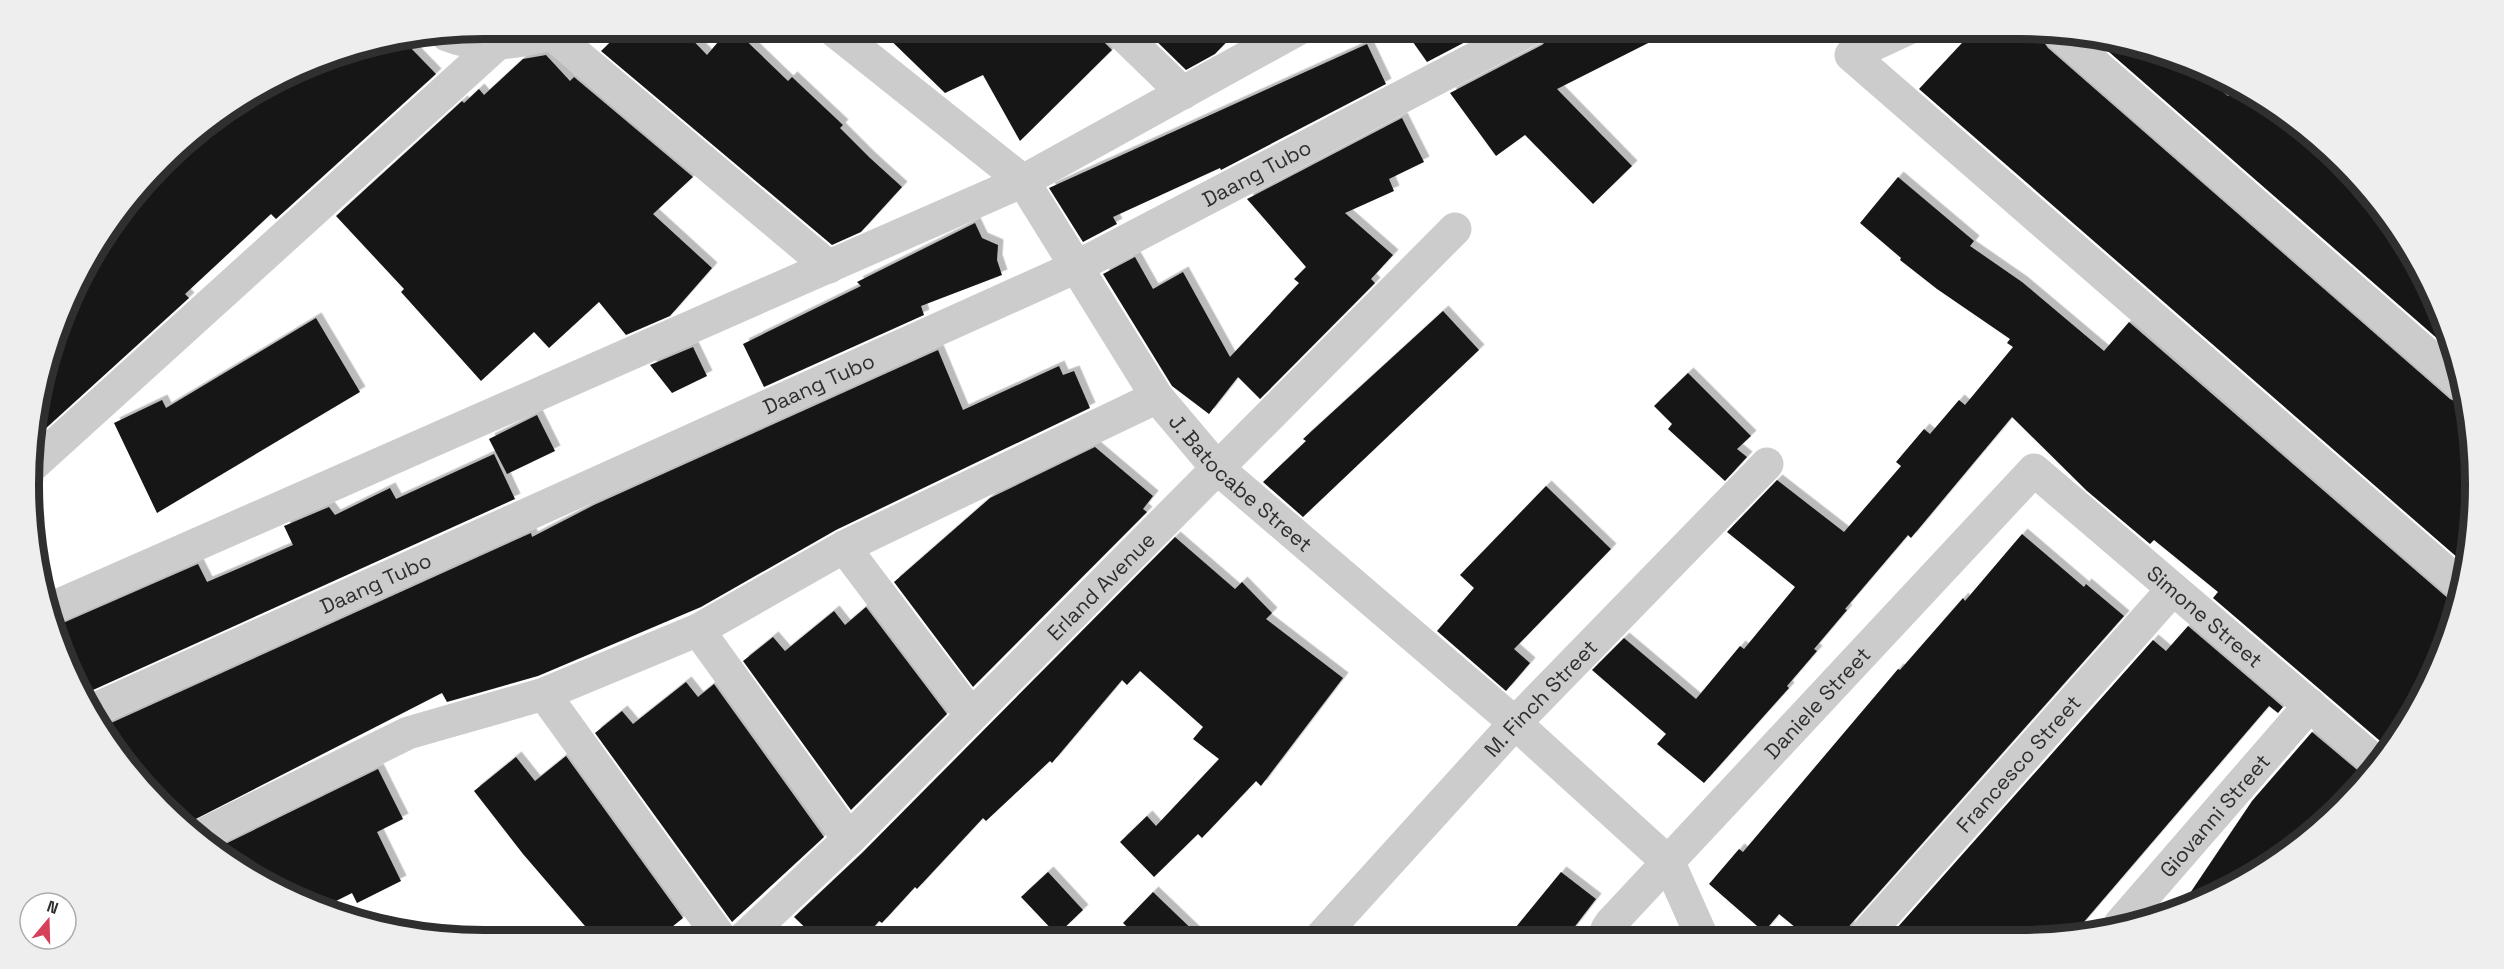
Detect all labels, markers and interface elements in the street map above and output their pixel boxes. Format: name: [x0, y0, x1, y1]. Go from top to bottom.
street label: Daang Tubo: [1197, 133, 1316, 212]
street label: Daang Tubo: [759, 346, 878, 420]
street label: J. Batocabe Street: [1163, 408, 1318, 558]
street label: Erland Avenue: [1041, 526, 1160, 646]
street label: Daang Tubo: [315, 546, 435, 620]
street label: Simone Street: [2142, 559, 2269, 673]
street label: M. Finch Street: [1478, 633, 1603, 762]
street label: Daniele Street: [1758, 641, 1876, 764]
street label: Francesco Street: [1950, 689, 2086, 838]
street label: Giovanni Street: [2153, 748, 2275, 883]
north arrow: [18, 891, 78, 951]
text: N: [44, 896, 61, 919]

